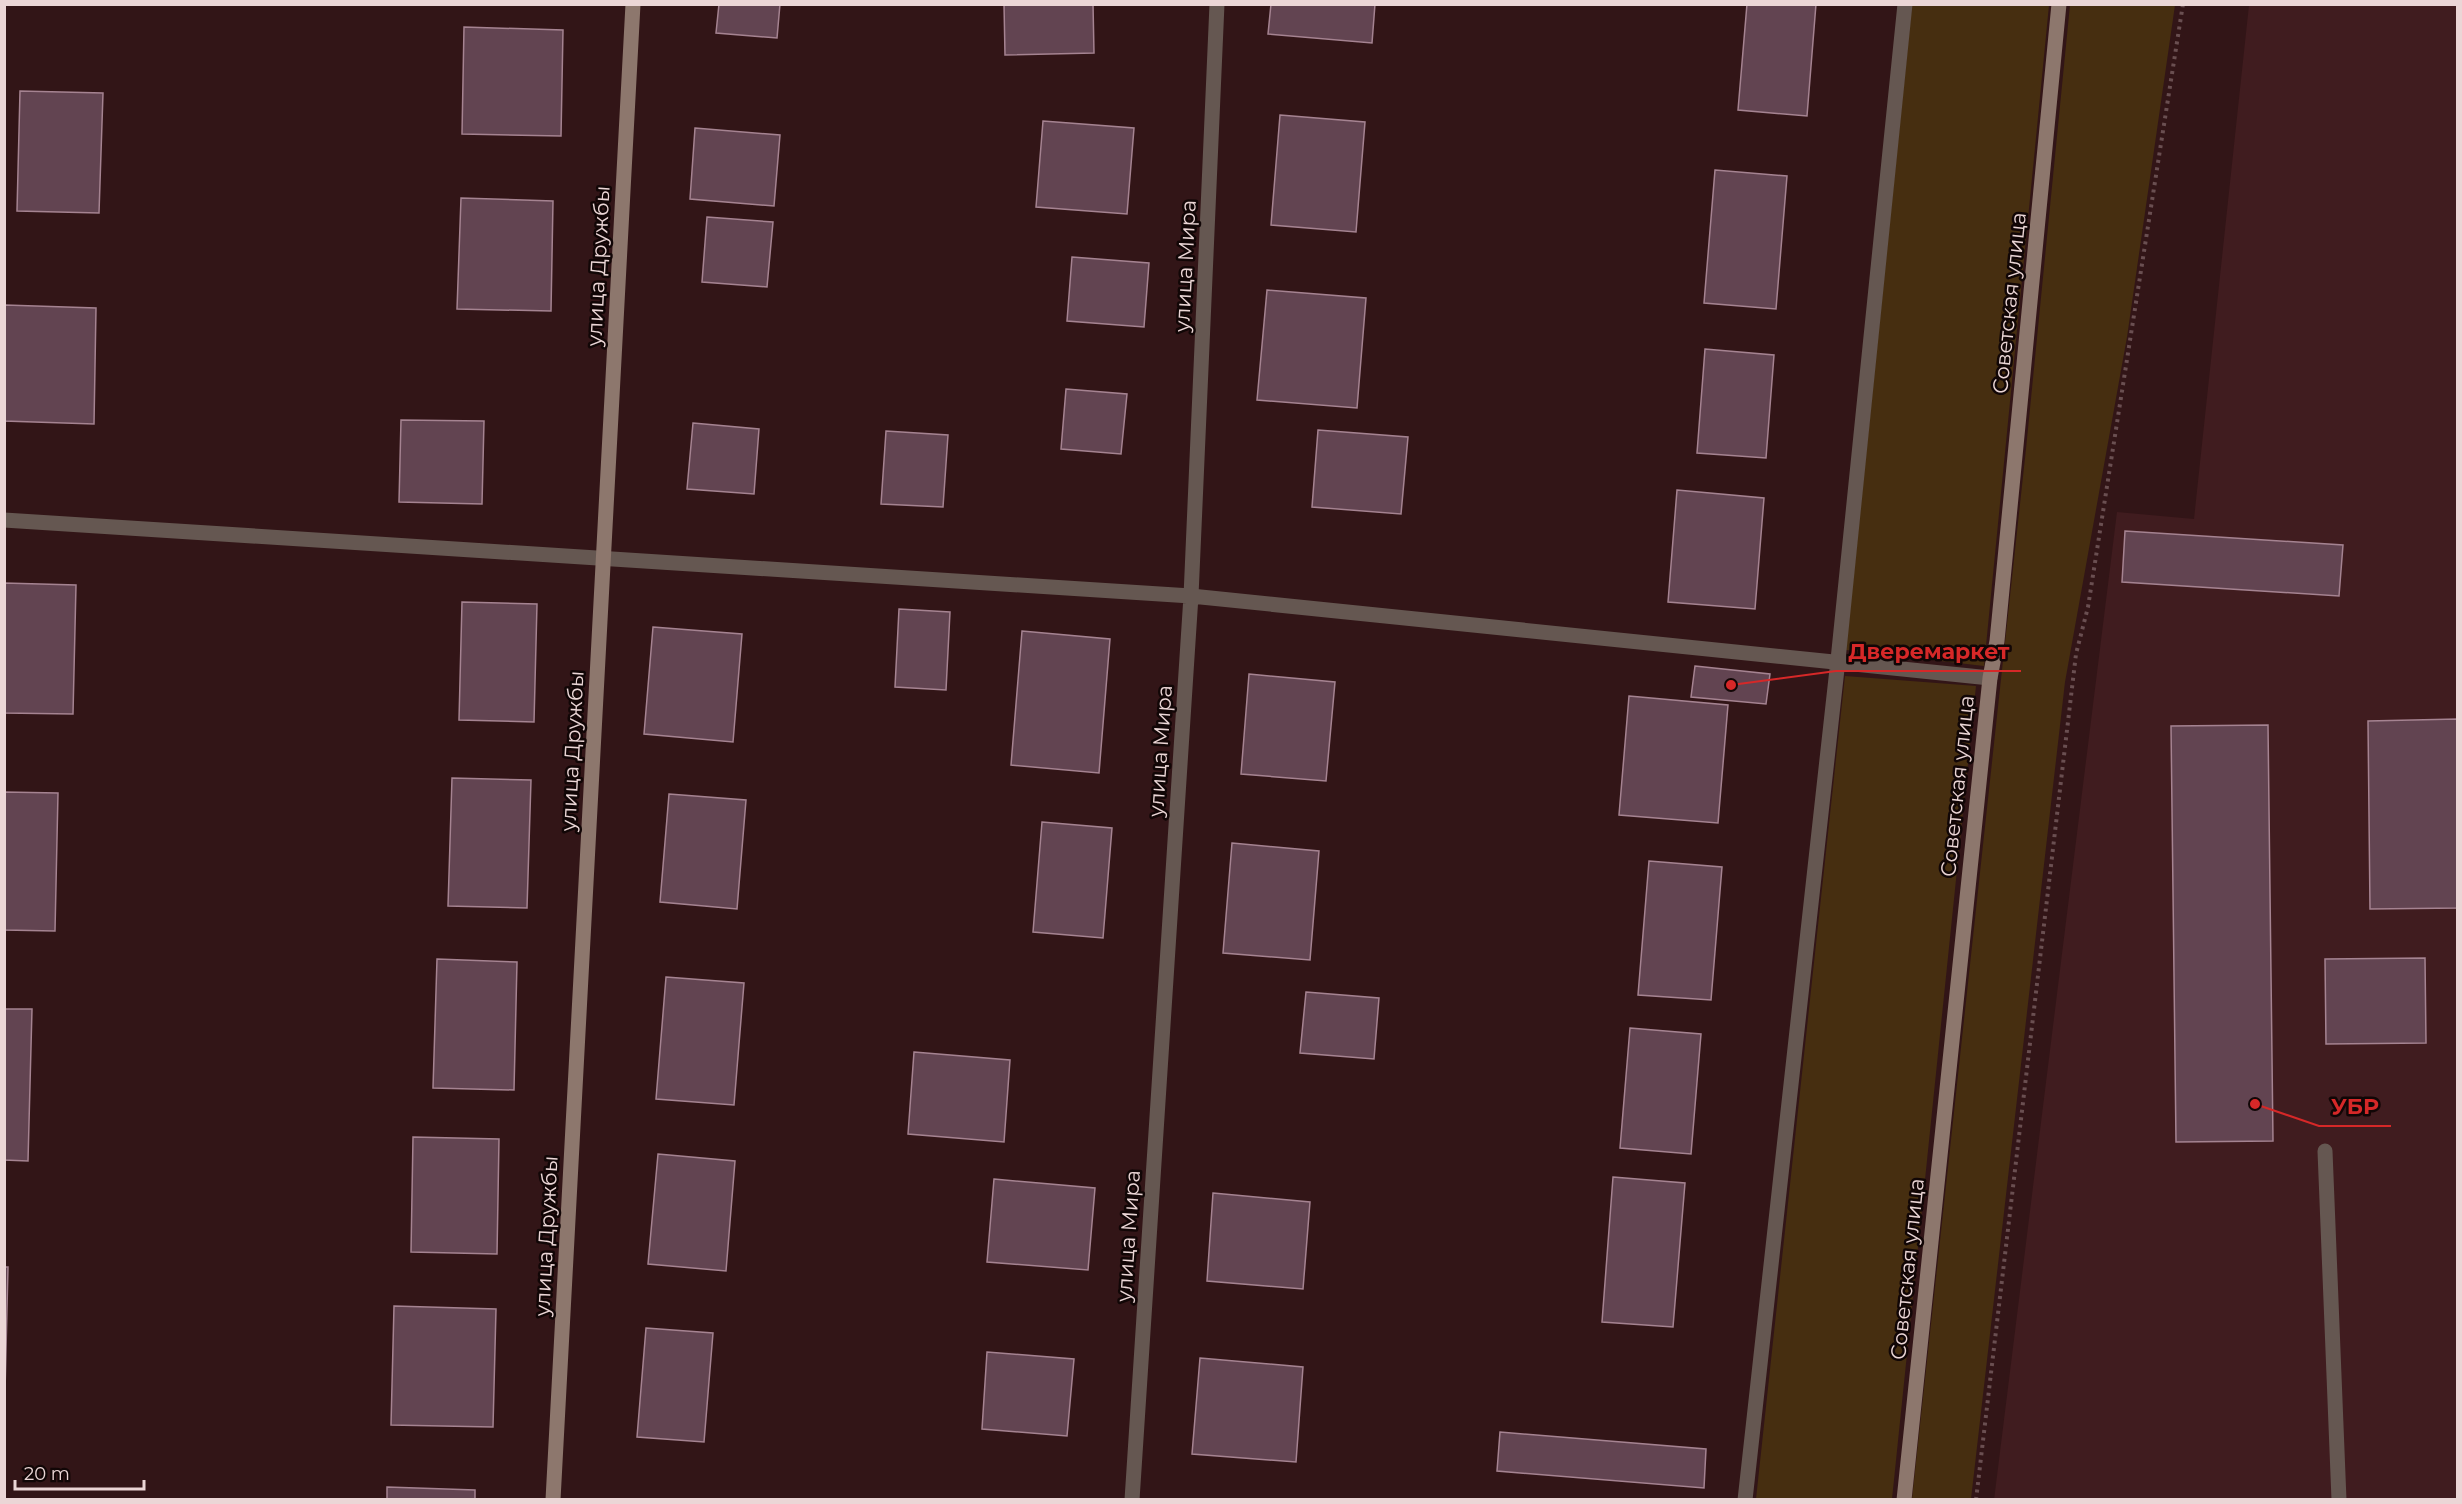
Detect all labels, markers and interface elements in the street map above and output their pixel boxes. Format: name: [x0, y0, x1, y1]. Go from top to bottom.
street label: улица Дружбы: [581, 185, 615, 348]
street label: улица Мира: [1169, 199, 1201, 334]
street label: Советская улица: [1987, 211, 2031, 395]
callout: Дверемаркет: [1836, 631, 2021, 671]
text: Дверемаркет: [1848, 638, 2010, 665]
street label: улица Дружбы: [555, 670, 589, 833]
street label: улица Мира: [1143, 684, 1177, 819]
street label: Советская улица: [1935, 694, 1979, 878]
callout: УБР: [2319, 1086, 2391, 1126]
text: УБР: [2331, 1093, 2379, 1120]
street label: улица Дружбы: [529, 1155, 563, 1318]
street label: улица Мира: [1111, 1169, 1145, 1304]
street label: Советская улица: [1885, 1177, 1929, 1361]
scale bar: [15, 1453, 144, 1491]
text: 20 m: [24, 1463, 70, 1485]

